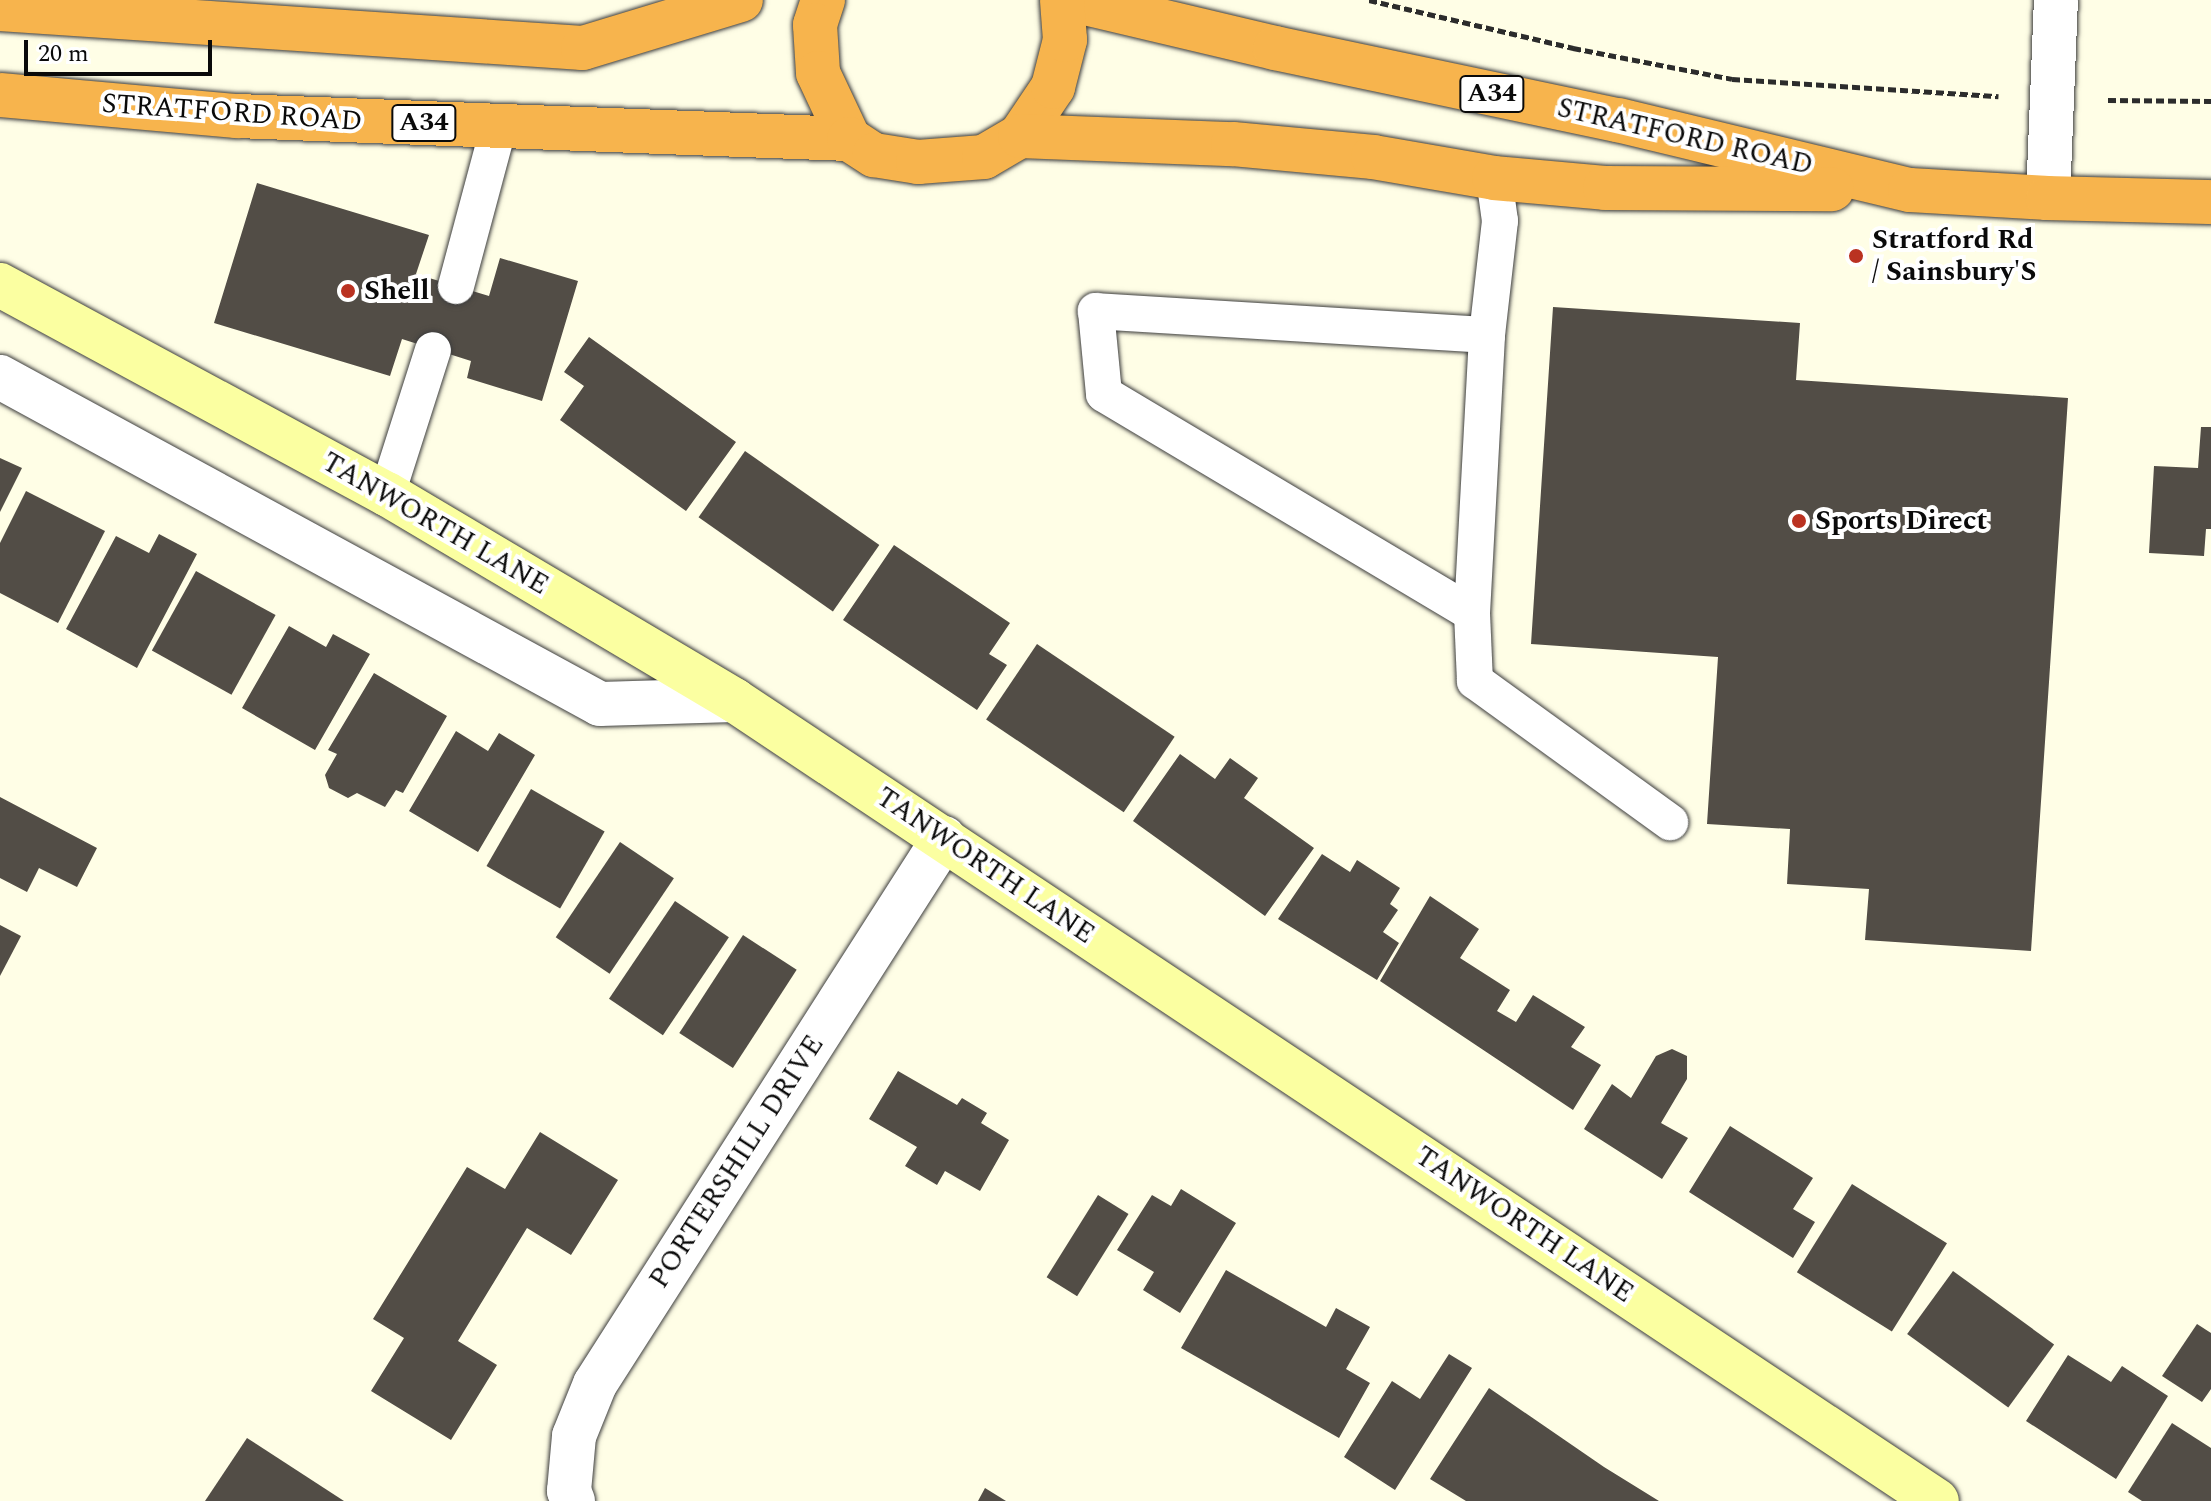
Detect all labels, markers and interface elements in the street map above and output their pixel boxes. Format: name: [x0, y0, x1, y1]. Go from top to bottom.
scale bar: [28, 24, 216, 74]
text: 20 m: [38, 36, 89, 72]
road number: A34: [1458, 72, 1526, 116]
street label: STRATFORD ROAD: [101, 87, 363, 139]
street label: STRATFORD ROAD: [1554, 91, 1816, 183]
road number: A34: [390, 101, 458, 145]
place label: Stratford Rd / Sainsbury'S: [1872, 223, 2037, 289]
marker: Stratford Rd / Sainsbury'S: [1847, 247, 1865, 265]
place label: Shell: [364, 274, 429, 308]
marker: Shell: [339, 282, 357, 300]
street label: TANWORTH LANE: [316, 445, 554, 603]
place label: Sports Direct: [1815, 504, 1987, 538]
marker: Sports Direct: [1790, 512, 1808, 530]
street label: TANWORTH LANE: [870, 781, 1100, 951]
street label: PORTERSHILL DRIVE: [643, 1029, 831, 1295]
street label: TANWORTH LANE: [1409, 1140, 1639, 1310]

